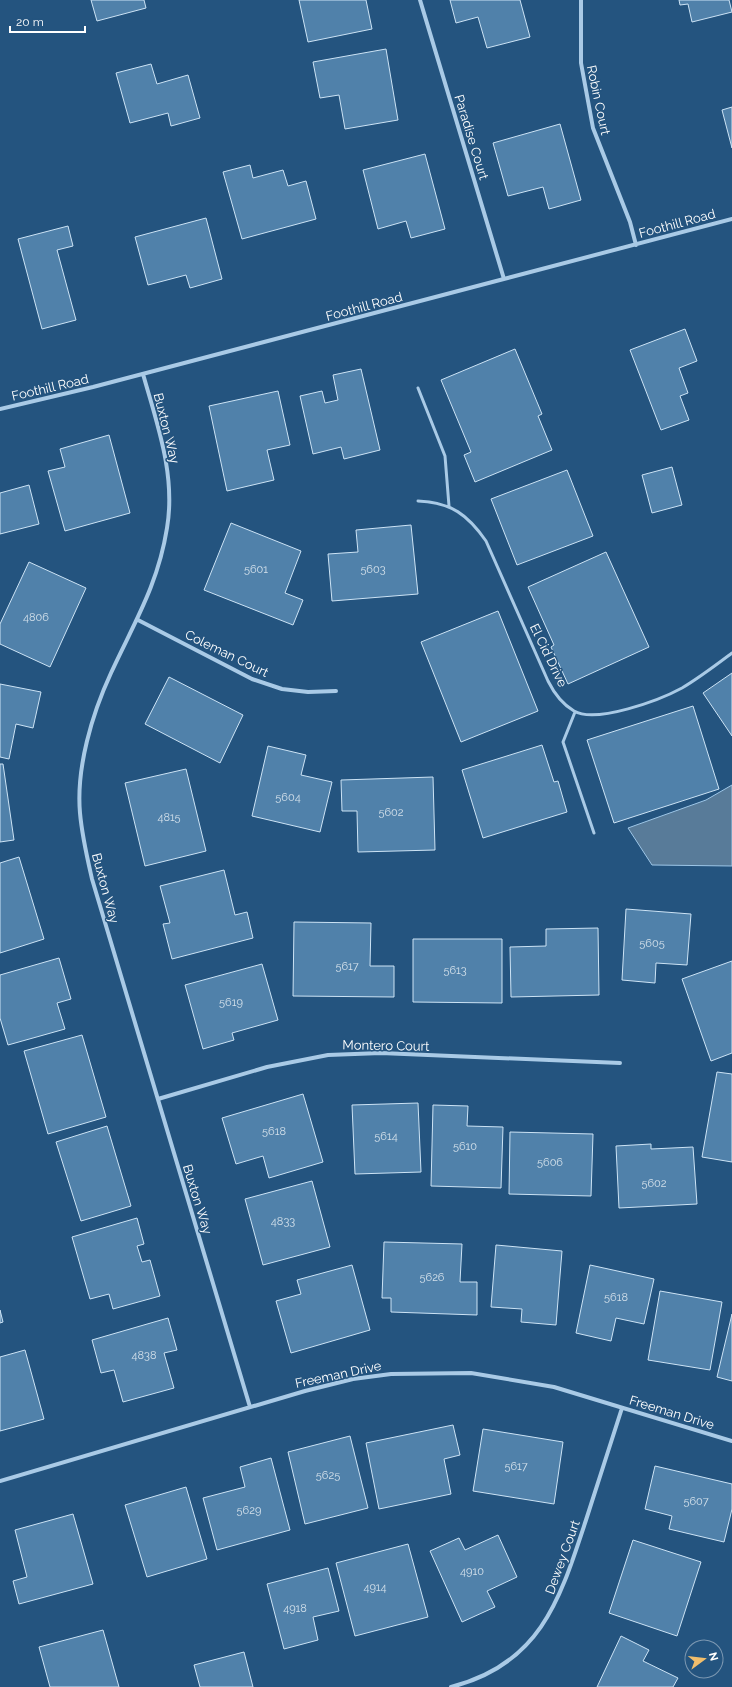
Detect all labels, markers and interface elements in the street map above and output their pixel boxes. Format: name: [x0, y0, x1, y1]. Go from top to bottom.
scale bar: [10, 8, 85, 34]
text: 20 m: [16, 15, 44, 29]
street label: Robin Court: [584, 64, 613, 137]
street label: Paradise Court: [451, 93, 492, 182]
street label: Foothill Road: [637, 206, 717, 241]
street label: Foothill Road: [324, 289, 404, 324]
street label: Foothill Road: [10, 371, 90, 404]
street label: Buxton Way: [151, 391, 183, 465]
house number: 5601: [244, 563, 268, 576]
house number: 5603: [360, 563, 386, 576]
house number: 4806: [23, 611, 49, 624]
street label: El Cid Drive: [527, 621, 570, 690]
street label: Coleman Court: [183, 627, 272, 680]
house number: 5604: [275, 791, 301, 804]
house number: 5602: [378, 806, 404, 819]
house number: 4815: [157, 811, 181, 824]
street label: Buxton Way: [89, 851, 122, 925]
house number: 5605: [639, 937, 665, 950]
house number: 5617: [335, 960, 359, 973]
house number: 5613: [443, 964, 467, 977]
house number: 5619: [219, 996, 243, 1009]
street label: Montero Court: [342, 1037, 430, 1054]
house number: 5618: [262, 1125, 286, 1138]
house number: 5614: [374, 1130, 398, 1143]
house number: 5610: [453, 1140, 477, 1153]
house number: 5606: [537, 1156, 563, 1169]
street label: Buxton Way: [180, 1162, 215, 1236]
house number: 5602: [641, 1177, 667, 1190]
house number: 4833: [271, 1215, 295, 1228]
house number: 5626: [420, 1271, 445, 1284]
house number: 5618: [604, 1291, 628, 1304]
house number: 4838: [132, 1349, 156, 1362]
street label: Freeman Drive: [294, 1358, 383, 1391]
street label: Freeman Drive: [628, 1392, 716, 1433]
house number: 5617: [504, 1460, 528, 1473]
house number: 5625: [316, 1469, 340, 1482]
house number: 5607: [683, 1495, 709, 1508]
house number: 5629: [237, 1504, 261, 1517]
street label: Dewey Court: [542, 1517, 583, 1596]
house number: 4910: [460, 1565, 484, 1578]
house number: 4914: [363, 1581, 387, 1594]
house number: 4918: [283, 1602, 307, 1615]
north arrow: [684, 1639, 724, 1679]
text: N: [706, 1651, 721, 1662]

